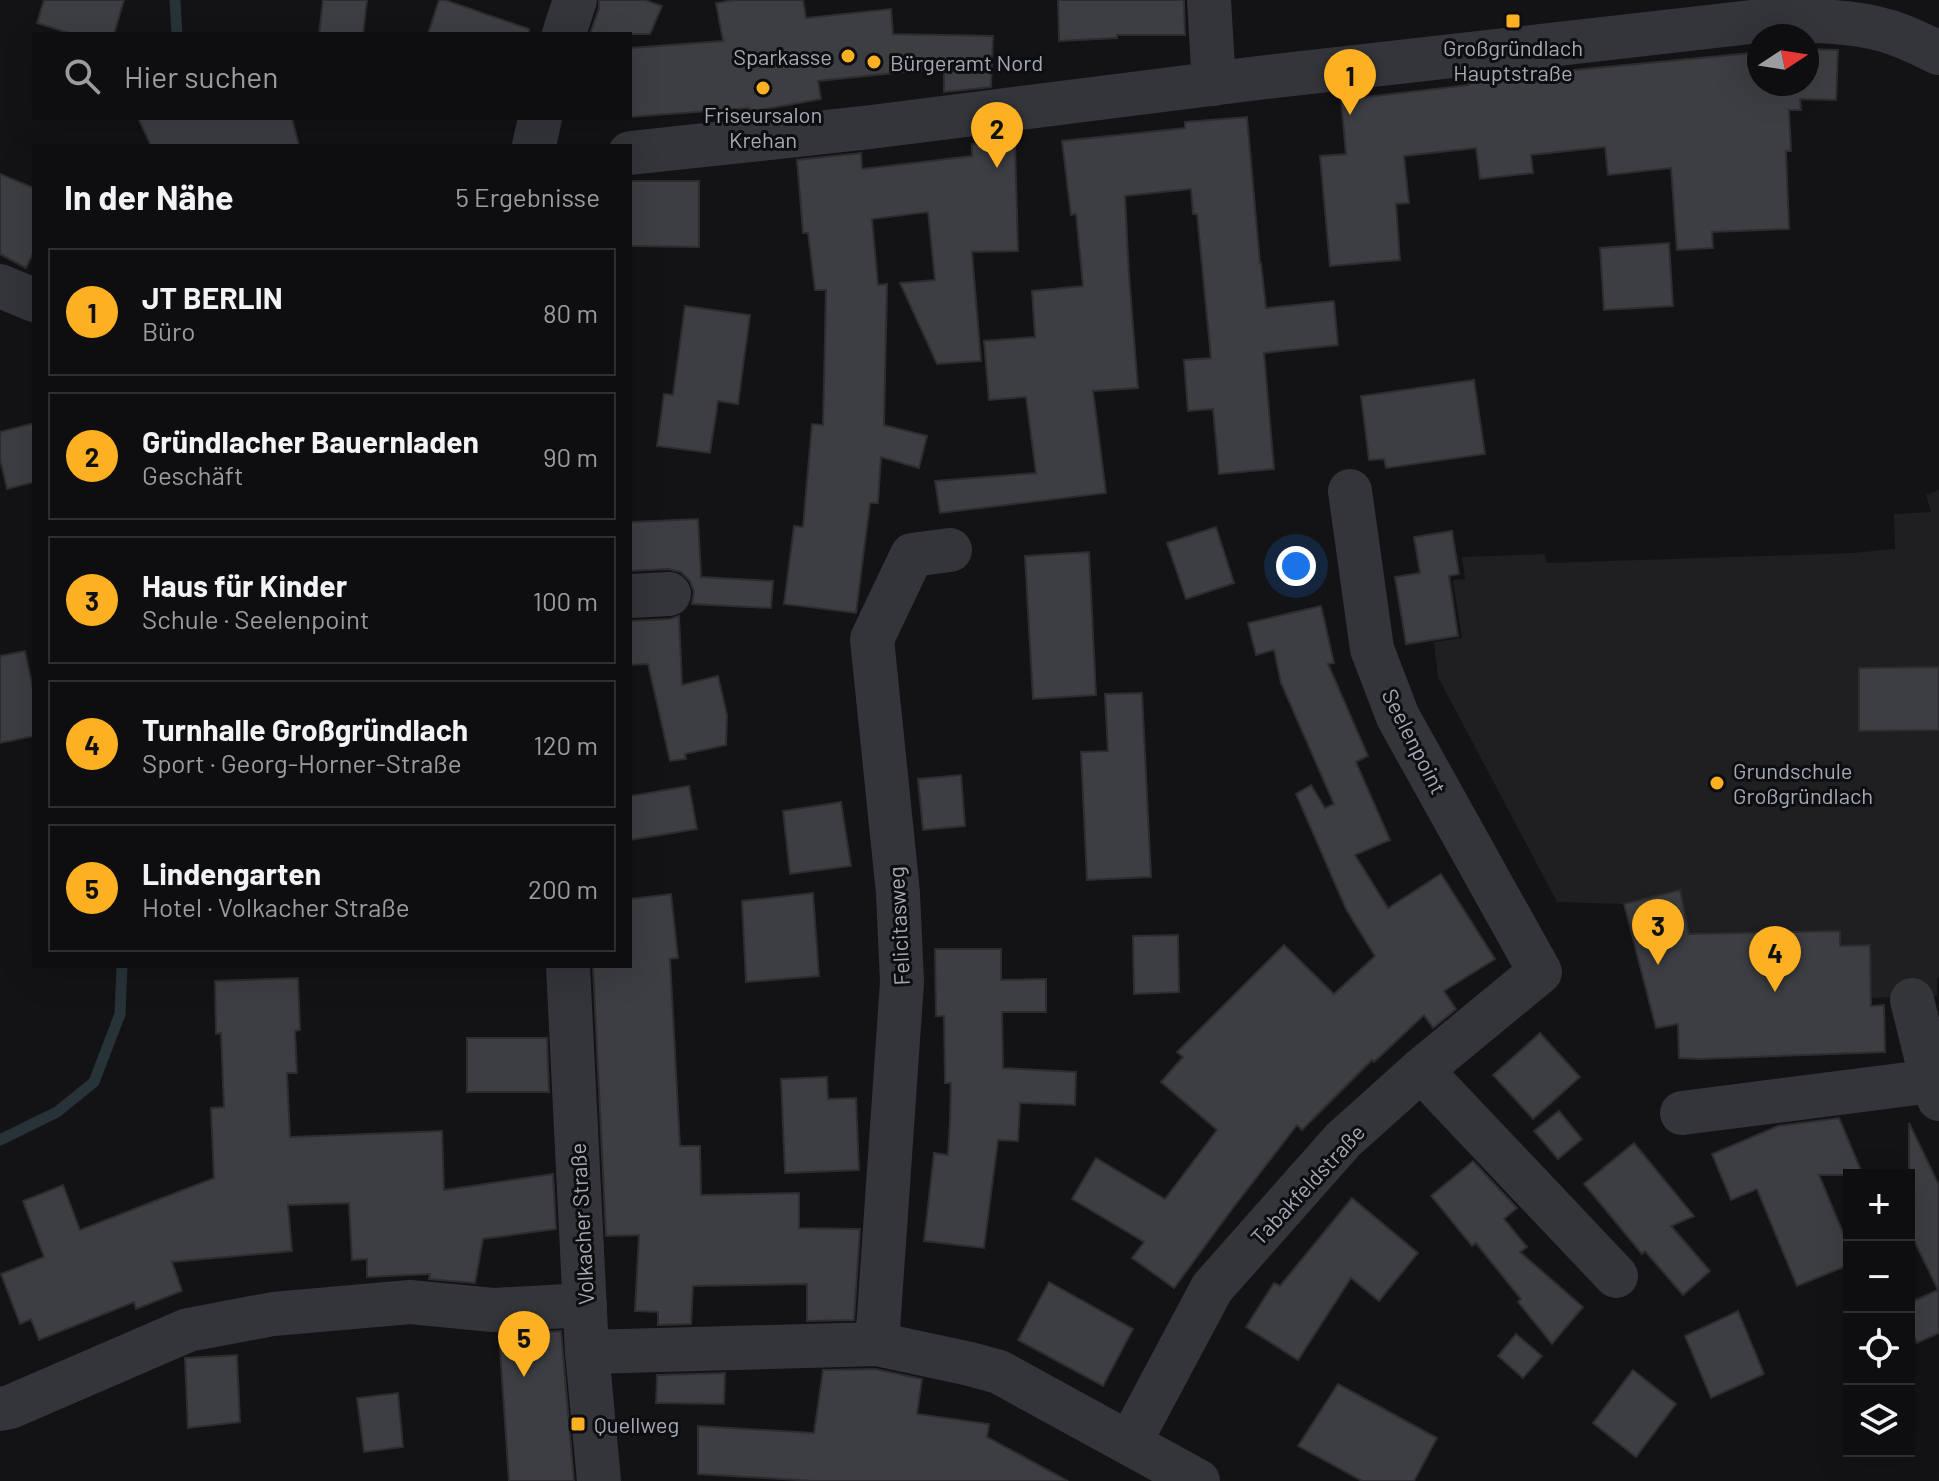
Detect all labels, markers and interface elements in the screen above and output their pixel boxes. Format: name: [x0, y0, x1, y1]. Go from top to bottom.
marker: Großgründlach Hauptstraße: [1504, 12, 1522, 30]
north arrow: [1747, 24, 1819, 96]
search box: [32, 32, 632, 120]
place label: Großgründlach Hauptstraße: [1443, 34, 1583, 85]
place label: Sparkasse: [733, 43, 832, 69]
marker: Sparkasse: [839, 47, 857, 65]
place label: Bürgeramt Nord: [890, 49, 1043, 75]
pin: 1: [1324, 49, 1376, 115]
marker: Bürgeramt Nord: [865, 53, 883, 71]
icon: search: [60, 54, 104, 98]
text: Hier suchen: [124, 58, 278, 94]
marker: Friseursalon Krehan: [754, 79, 772, 97]
place label: Friseursalon Krehan: [704, 101, 822, 152]
pin: 2: [971, 102, 1023, 168]
text: In der Nähe: [64, 176, 234, 217]
text: 5 Ergebnisse: [455, 181, 600, 212]
text: JT BERLIN: [142, 279, 283, 315]
text: 1: [87, 297, 97, 328]
text: 80 m: [543, 297, 598, 328]
text: Büro: [142, 315, 195, 346]
text: Gründlacher Bauernladen: [142, 423, 479, 459]
text: 2: [85, 441, 99, 472]
text: 90 m: [543, 441, 598, 472]
text: Geschäft: [142, 459, 244, 490]
your location: [1276, 546, 1316, 586]
text: Haus für Kinder: [142, 567, 347, 603]
text: 3: [85, 585, 99, 616]
text: 100 m: [533, 585, 598, 616]
text: Schule · Seelenpoint: [142, 603, 370, 634]
street label: Seelenpoint: [1377, 684, 1453, 798]
text: Turnhalle Großgründlach: [142, 711, 468, 747]
text: 4: [84, 729, 100, 760]
text: 120 m: [534, 729, 598, 760]
text: Sport · Georg-Horner-Straße: [142, 747, 462, 778]
place label: Grundschule Großgründlach: [1733, 757, 1873, 808]
marker: Grundschule Großgründlach: [1708, 774, 1726, 792]
text: Lindengarten: [142, 855, 321, 891]
street label: Felicitasweg: [882, 866, 914, 986]
text: 5: [85, 873, 99, 904]
text: 200 m: [528, 873, 598, 904]
text: Hotel · Volkacher Straße: [142, 891, 410, 922]
pin: 3: [1632, 899, 1684, 965]
pin: 4: [1749, 926, 1801, 992]
street label: Tabakfeldstraße: [1245, 1118, 1369, 1250]
street label: Volkacher Straße: [564, 1142, 598, 1306]
map controls: [1843, 1169, 1915, 1457]
button: +: [1843, 1169, 1915, 1241]
button: −: [1843, 1241, 1915, 1313]
pin: 5: [498, 1311, 550, 1377]
button: locate: [1843, 1313, 1915, 1385]
button: layers: [1843, 1385, 1915, 1457]
place label: Quellweg: [594, 1411, 679, 1437]
marker: Quellweg: [569, 1415, 587, 1433]

